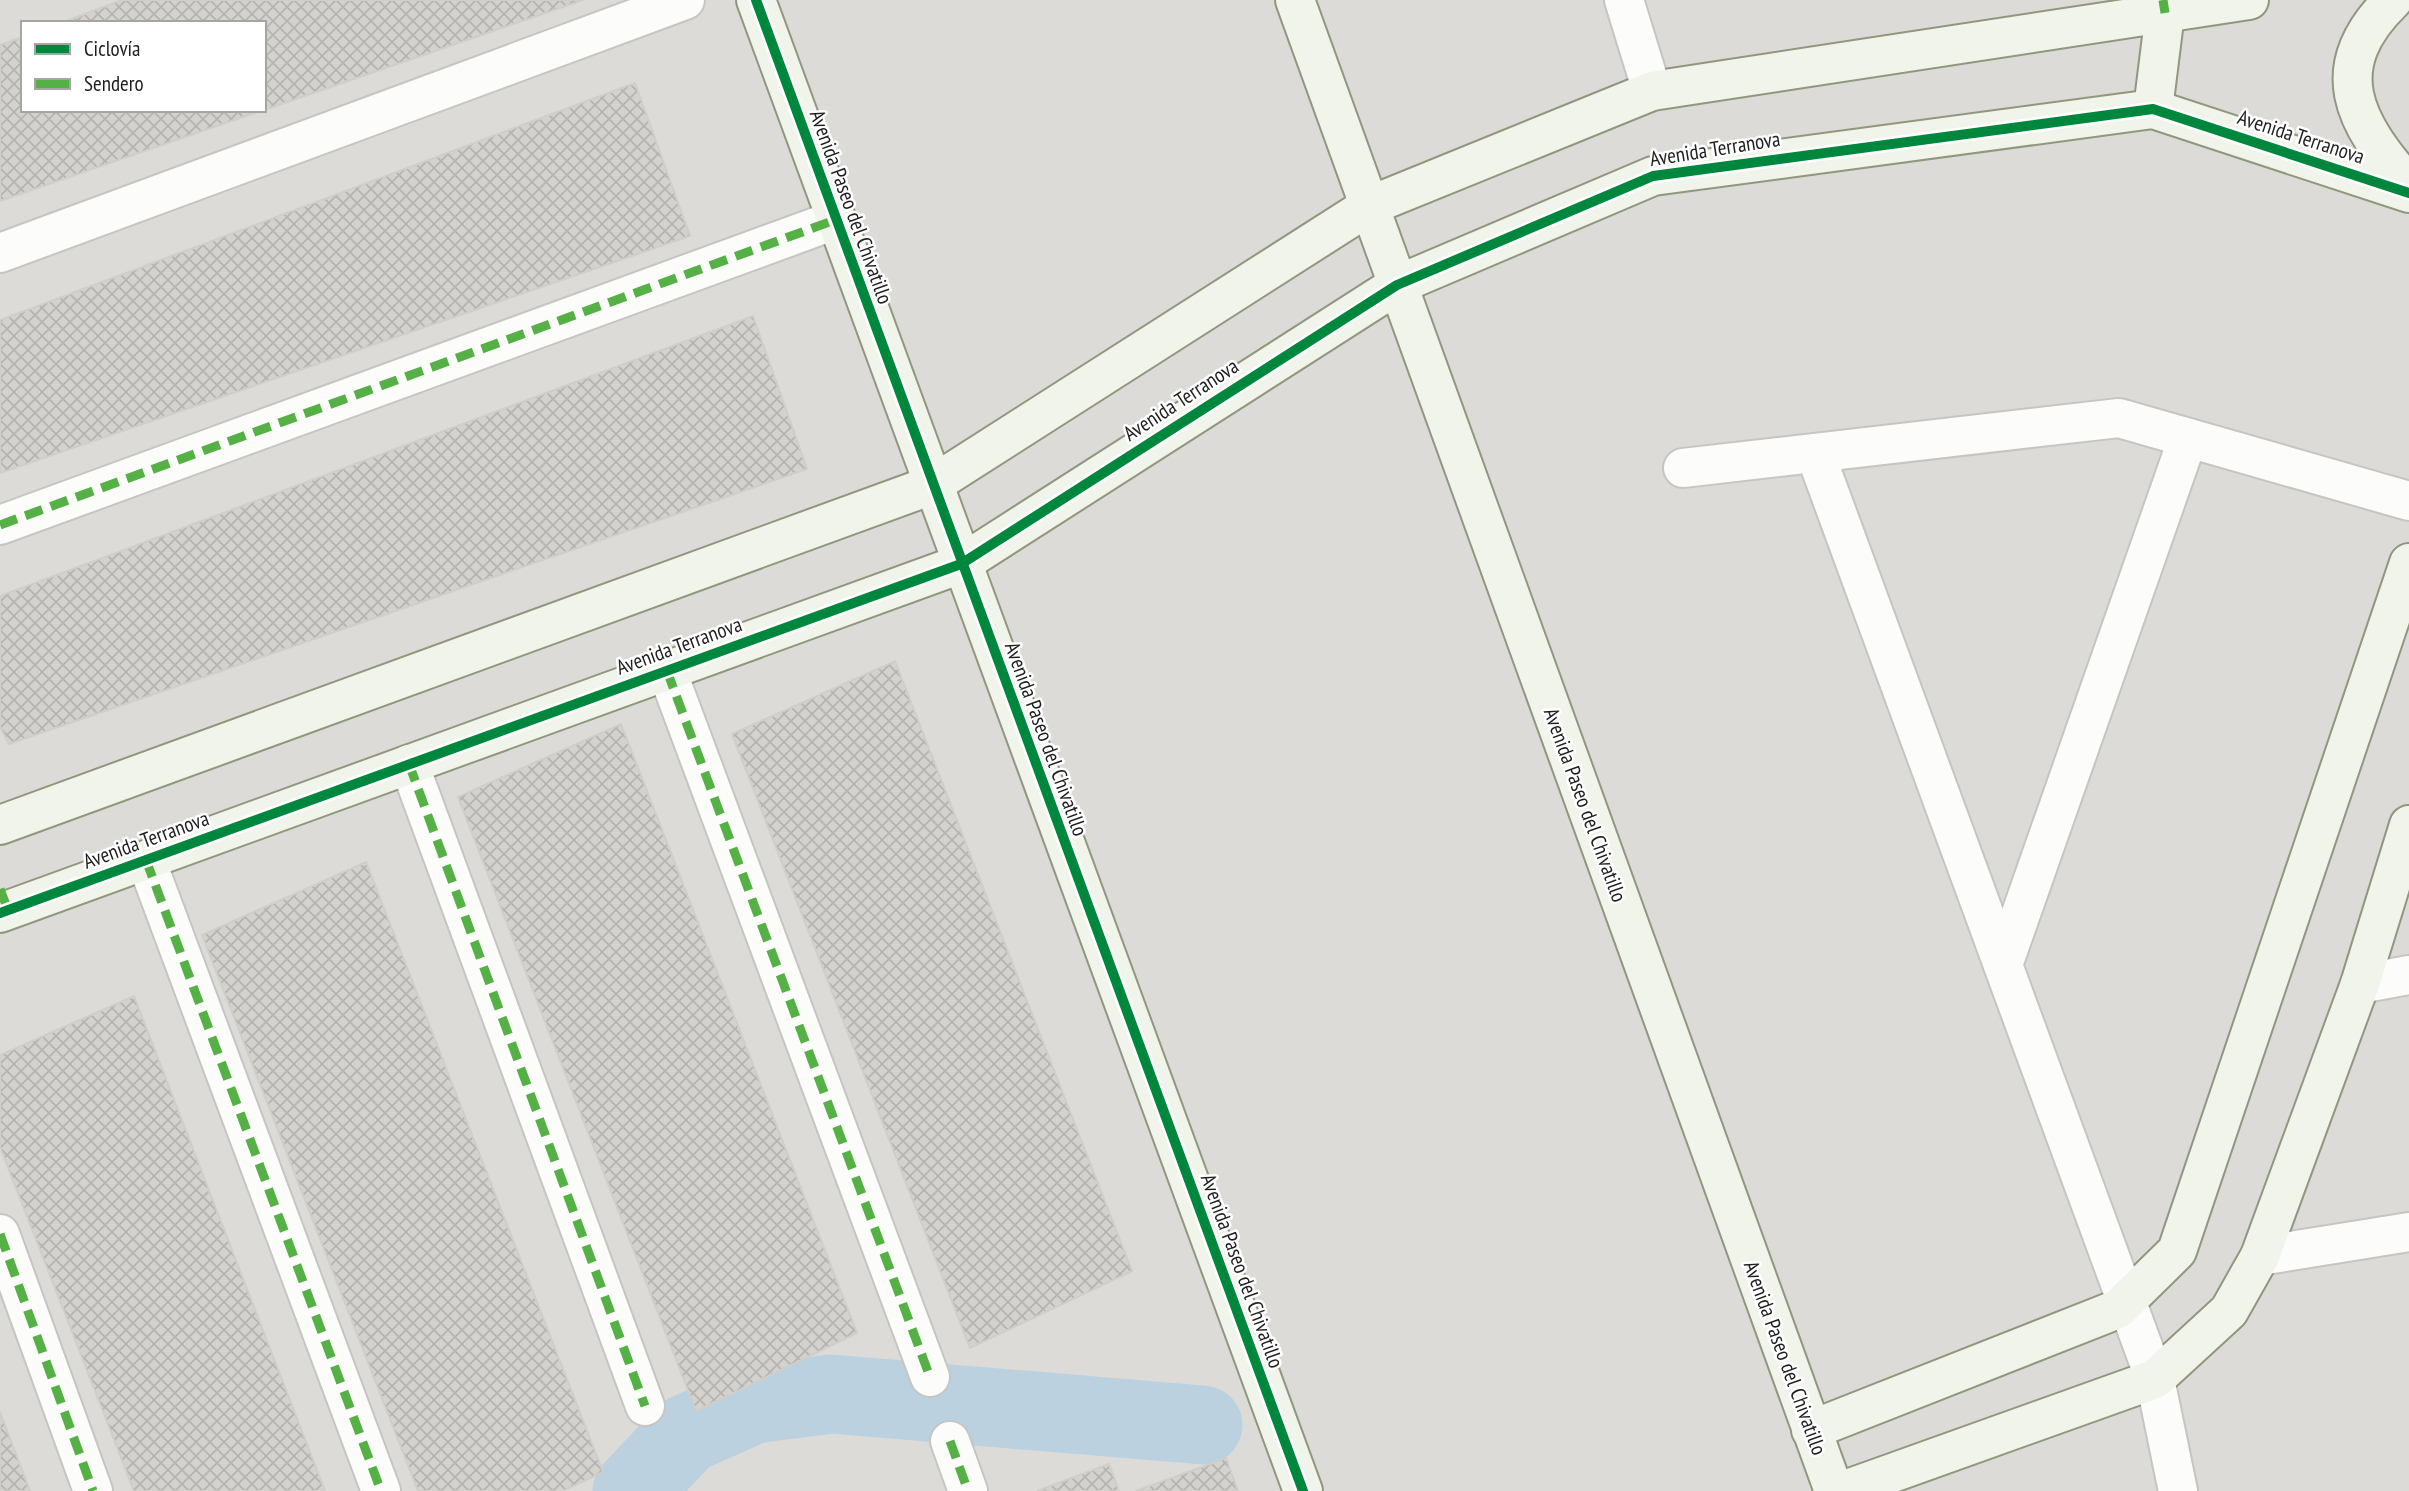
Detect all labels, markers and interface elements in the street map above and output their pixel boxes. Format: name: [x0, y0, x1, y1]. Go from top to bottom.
legend: [21, 21, 266, 112]
text: Ciclovía: [84, 35, 141, 62]
text: Sendero: [84, 70, 143, 97]
street label: Avenida Terranova: [2234, 103, 2368, 170]
street label: Avenida Paseo del Chivatillo: [804, 106, 899, 308]
street label: Avenida Terranova: [1648, 125, 1782, 172]
street label: Avenida Terranova: [1118, 352, 1243, 447]
street label: Avenida Terranova: [612, 610, 745, 681]
street label: Avenida Paseo del Chivatillo: [999, 638, 1094, 840]
street label: Avenida Paseo del Chivatillo: [1538, 704, 1633, 906]
street label: Avenida Terranova: [79, 804, 212, 875]
street label: Avenida Paseo del Chivatillo: [1195, 1170, 1290, 1372]
street label: Avenida Paseo del Chivatillo: [1738, 1257, 1833, 1459]

